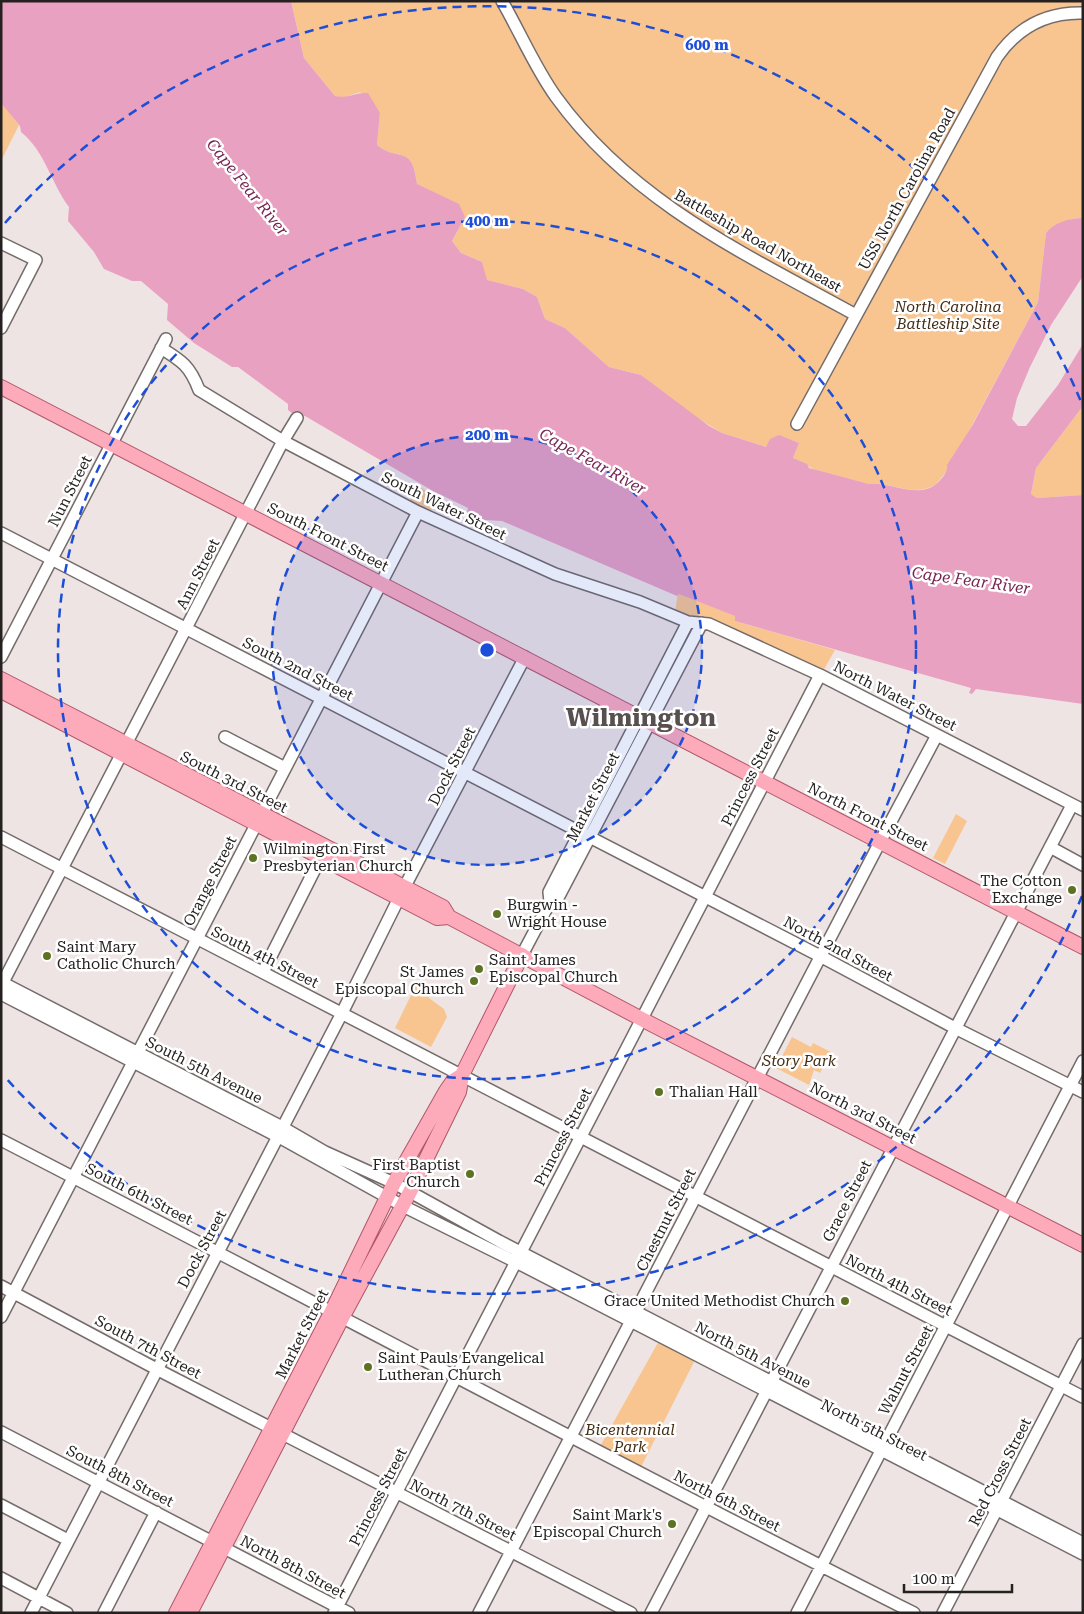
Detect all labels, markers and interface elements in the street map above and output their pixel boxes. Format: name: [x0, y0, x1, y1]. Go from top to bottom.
text: 600 m: [685, 36, 729, 54]
street label: USS North Carolina Road: [855, 104, 959, 273]
water label: Cape Fear River: [203, 135, 293, 240]
street label: Battleship Road Northeast: [671, 186, 845, 296]
text: 400 m: [465, 212, 509, 230]
park label: North Carolina Battleship Site: [893, 298, 1002, 333]
water label: Cape Fear River: [536, 424, 650, 499]
text: 200 m: [465, 426, 509, 444]
street label: Nun Street: [44, 452, 96, 530]
street label: South Water Street: [379, 468, 510, 544]
street label: South Front Street: [264, 499, 392, 575]
street label: Ann Street: [173, 535, 224, 612]
water label: Cape Fear River: [911, 563, 1032, 598]
street label: South 2nd Street: [240, 633, 357, 705]
centre of rings: [478, 641, 496, 659]
street label: North Water Street: [830, 657, 960, 735]
district label: Wilmington: [566, 703, 716, 732]
street label: Dock Street: [425, 723, 480, 808]
street label: Princess Street: [717, 724, 783, 829]
street label: South 3rd Street: [177, 747, 291, 817]
street label: Market Street: [563, 749, 623, 845]
street label: North Front Street: [805, 779, 932, 855]
street label: Orange Street: [180, 832, 241, 929]
place label: Wilmington First Presbyterian Church: [263, 840, 413, 875]
marker: Wilmington First Presbyterian Church: [247, 852, 259, 864]
place label: The Cotton Exchange: [980, 872, 1062, 907]
marker: The Cotton Exchange: [1066, 884, 1078, 896]
place label: Burgwin - Wright House: [507, 896, 607, 931]
marker: Burgwin - Wright House: [491, 908, 503, 920]
street label: North 2nd Street: [780, 913, 896, 986]
street label: South 4th Street: [208, 922, 322, 992]
place label: Saint Mary Catholic Church: [57, 938, 176, 973]
marker: Saint Mary Catholic Church: [41, 950, 53, 962]
place label: Saint James Episcopal Church: [489, 951, 618, 986]
place label: St James Episcopal Church: [335, 963, 464, 998]
marker: Saint James Episcopal Church: [473, 963, 485, 975]
marker: St James Episcopal Church: [468, 975, 480, 987]
street label: South 5th Avenue: [143, 1033, 265, 1107]
park label: Story Park: [761, 1052, 837, 1070]
street label: North 3rd Street: [807, 1078, 920, 1148]
place label: Thalian Hall: [669, 1083, 758, 1101]
street label: Princess Street: [530, 1084, 596, 1189]
marker: Thalian Hall: [653, 1086, 665, 1098]
place label: First Baptist Church: [372, 1156, 460, 1191]
street label: Grace Street: [819, 1157, 875, 1245]
street label: South 6th Street: [82, 1159, 196, 1229]
street label: Chestnut Street: [632, 1165, 700, 1274]
marker: First Baptist Church: [464, 1168, 476, 1180]
street label: Dock Street: [174, 1207, 230, 1291]
street label: North 4th Street: [843, 1250, 956, 1320]
street label: Market Street: [272, 1286, 332, 1382]
place label: Grace United Methodist Church: [604, 1292, 835, 1310]
marker: Grace United Methodist Church: [839, 1295, 851, 1307]
street label: South 7th Street: [92, 1311, 205, 1383]
street label: North 5th Avenue: [692, 1318, 814, 1392]
street label: Walnut Street: [875, 1322, 937, 1418]
place label: Saint Pauls Evangelical Lutheran Church: [378, 1349, 544, 1384]
marker: Saint Pauls Evangelical Lutheran Church: [362, 1361, 374, 1373]
street label: North 5th Street: [818, 1395, 931, 1465]
street label: Red Cross Street: [965, 1415, 1035, 1529]
park label: Bicentennial Park: [584, 1421, 675, 1456]
street label: South 8th Street: [63, 1441, 177, 1511]
street label: Princess Street: [345, 1444, 411, 1549]
street label: North 6th Street: [671, 1466, 784, 1536]
street label: North 7th Street: [407, 1475, 520, 1545]
place label: Saint Mark's Episcopal Church: [533, 1506, 662, 1541]
marker: Saint Mark's Episcopal Church: [666, 1518, 678, 1530]
street label: North 8th Street: [237, 1532, 349, 1603]
scale bar: [904, 1562, 1012, 1594]
text: 100 m: [912, 1570, 955, 1588]

